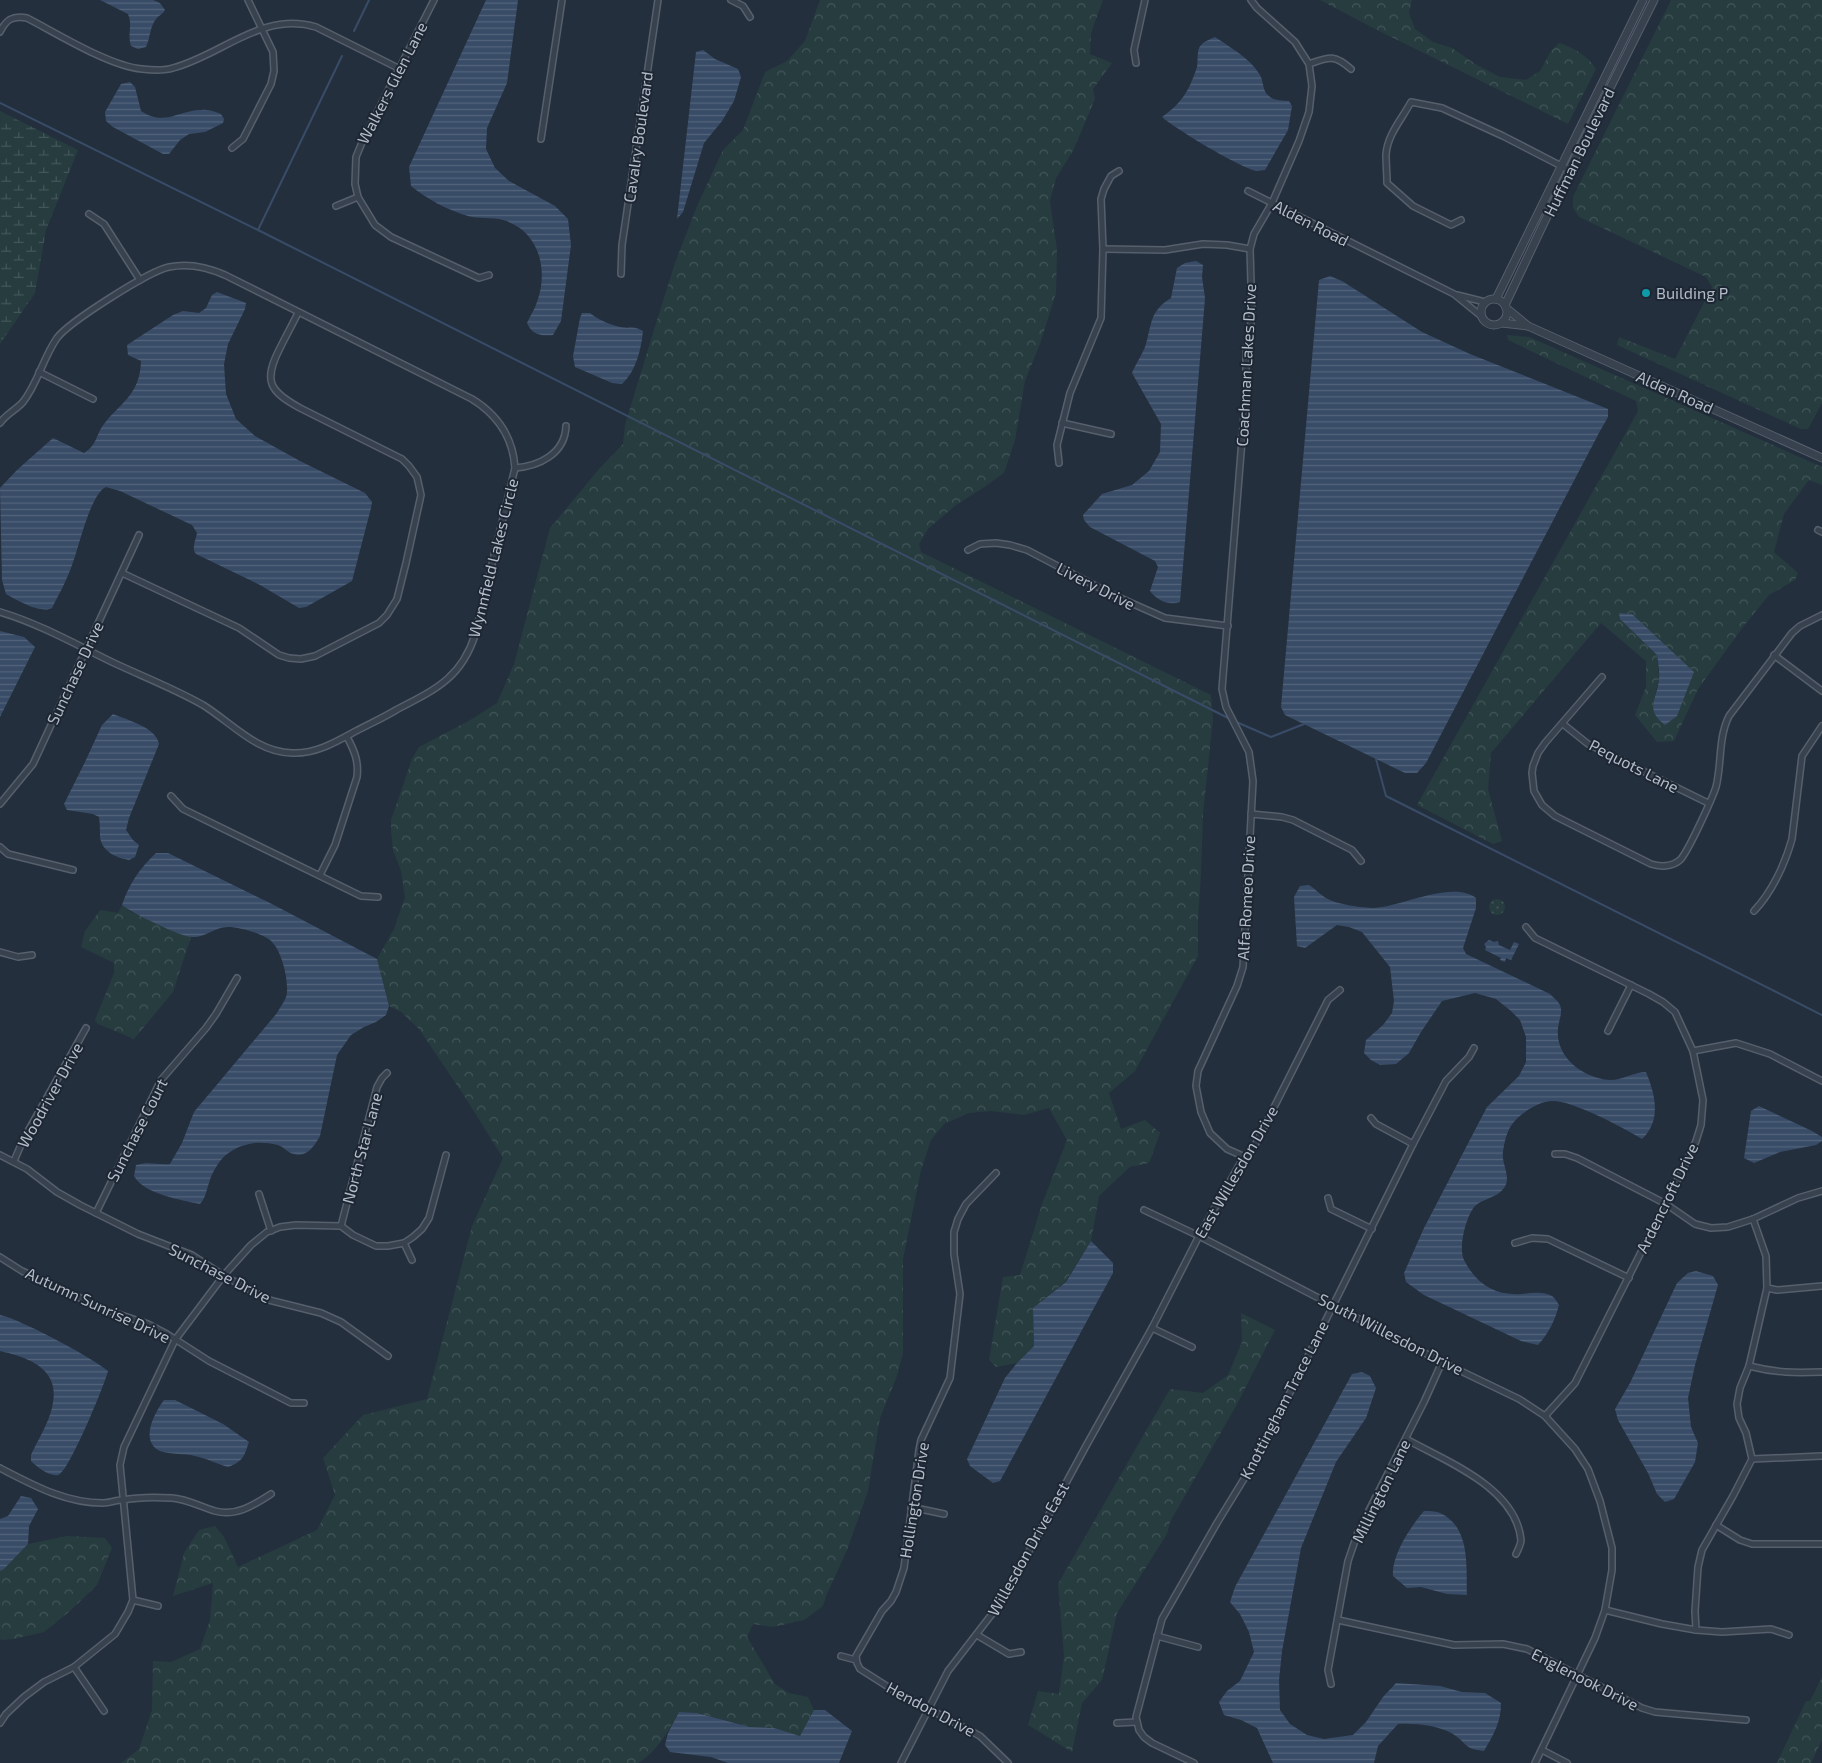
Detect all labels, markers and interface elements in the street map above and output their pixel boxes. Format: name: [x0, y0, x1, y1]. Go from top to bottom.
street label: Walkers Glen Lane: [353, 19, 431, 147]
street label: Cavalry Boulevard: [619, 70, 656, 204]
street label: Huffman Boulevard: [1539, 84, 1618, 219]
street label: Alden Road: [1270, 195, 1352, 250]
street label: Coachman Lakes Drive: [1232, 283, 1259, 447]
place label: Building P: [1656, 283, 1728, 302]
marker: Building P: [1640, 287, 1652, 299]
street label: Alden Road: [1634, 366, 1717, 417]
street label: Wynnfield Lakes Circle: [463, 476, 522, 640]
street label: Livery Drive: [1054, 558, 1139, 613]
street label: Sunchase Drive: [42, 618, 107, 727]
street label: Pequots Lane: [1586, 735, 1682, 796]
street label: Alfa Romeo Drive: [1233, 835, 1258, 961]
street label: Woodriver Drive: [13, 1039, 86, 1151]
street label: Sunchase Court: [102, 1075, 171, 1185]
street label: North Star Lane: [338, 1090, 385, 1205]
street label: East Willesdon Drive: [1190, 1102, 1281, 1241]
street label: Ardencroft Drive: [1632, 1140, 1701, 1256]
street label: Sunchase Drive: [166, 1239, 274, 1306]
street label: Autumn Sunrise Drive: [23, 1263, 173, 1346]
street label: South Willesdon Drive: [1315, 1289, 1467, 1378]
street label: Knottingham Trace Lane: [1235, 1317, 1332, 1482]
street label: Millington Lane: [1347, 1436, 1414, 1546]
street label: Hollington Drive: [895, 1440, 932, 1559]
street label: Willesdon Drive East: [983, 1479, 1072, 1619]
street label: Englenook Drive: [1529, 1643, 1642, 1714]
street label: Hendon Drive: [884, 1677, 979, 1740]

